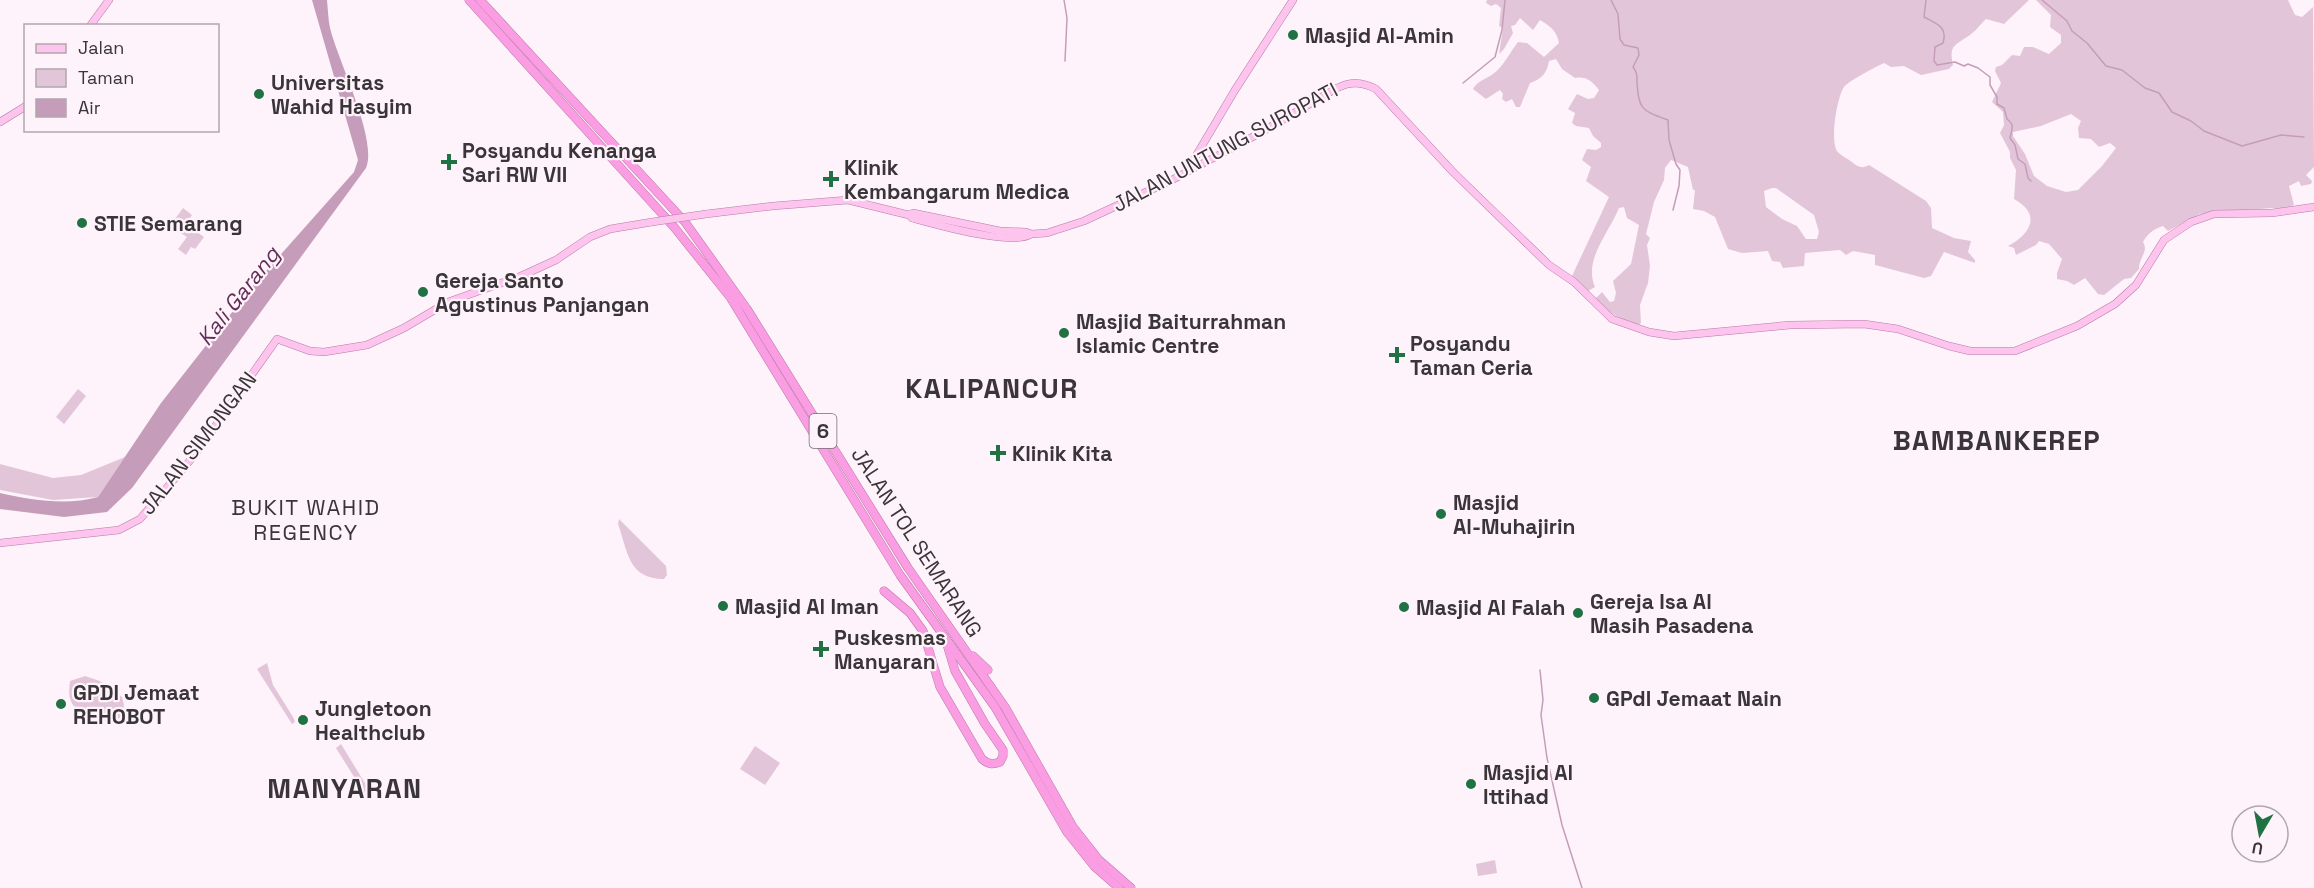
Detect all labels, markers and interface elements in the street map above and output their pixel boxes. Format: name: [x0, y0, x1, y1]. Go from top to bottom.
place label: Masjid Al-Amin: [1305, 22, 1454, 49]
legend: [24, 24, 219, 132]
marker: Masjid Al-Amin: [1286, 28, 1300, 42]
text: Jalan: [78, 36, 124, 59]
text: Taman: [78, 66, 134, 89]
place label: Universitas Wahid Hasyim: [271, 69, 412, 120]
street label: JALAN UNTUNG SUROPATI: [1108, 76, 1342, 218]
marker: Universitas Wahid Hasyim: [252, 87, 266, 101]
text: Air: [78, 96, 101, 119]
place label: Posyandu Kenanga Sari RW VII: [462, 137, 656, 188]
marker: Posyandu Kenanga Sari RW VII: [440, 153, 458, 171]
place label: Klinik Kembangarum Medica: [844, 154, 1070, 205]
marker: Klinik Kembangarum Medica: [822, 170, 840, 188]
place label: STIE Semarang: [94, 210, 243, 237]
marker: STIE Semarang: [75, 216, 89, 230]
water label: Kali Garang: [191, 240, 286, 351]
place label: Gereja Santo Agustinus Panjangan: [435, 267, 649, 318]
marker: Gereja Santo Agustinus Panjangan: [416, 285, 430, 299]
place label: Masjid Baiturrahman Islamic Centre: [1076, 308, 1286, 359]
marker: Masjid Baiturrahman Islamic Centre: [1057, 326, 1071, 340]
place label: Posyandu Taman Ceria: [1410, 330, 1533, 381]
marker: Posyandu Taman Ceria: [1388, 346, 1406, 364]
street label: JALAN SIMONGAN: [134, 366, 262, 520]
district label: KALIPANCUR: [905, 371, 1079, 406]
road number: 6: [810, 414, 836, 448]
district label: BAMBANKEREP: [1893, 423, 2101, 458]
place label: Klinik Kita: [1012, 440, 1112, 467]
street label: JALAN TOL SEMARANG: [845, 442, 989, 642]
marker: Klinik Kita: [989, 444, 1007, 462]
place label: Masjid Al-Muhajirin: [1453, 489, 1576, 540]
district label: BUKIT WAHID REGENCY: [231, 493, 381, 546]
marker: Masjid Al-Muhajirin: [1434, 507, 1448, 521]
place label: Gereja Isa Al Masih Pasadena: [1590, 588, 1753, 639]
place label: Masjid Al Iman: [735, 593, 879, 620]
place label: Masjid Al Falah: [1416, 594, 1565, 621]
marker: Masjid Al Iman: [716, 599, 730, 613]
marker: Masjid Al Falah: [1397, 600, 1411, 614]
marker: Gereja Isa Al Masih Pasadena: [1571, 606, 1585, 620]
place label: Puskesmas Manyaran: [834, 624, 946, 675]
marker: Puskesmas Manyaran: [812, 640, 830, 658]
place label: GPDI Jemaat REHOBOT: [73, 679, 200, 730]
place label: GPdI Jemaat Nain: [1606, 685, 1782, 712]
marker: GPdI Jemaat Nain: [1587, 691, 1601, 705]
place label: Jungletoon Healthclub: [315, 695, 432, 746]
marker: GPDI Jemaat REHOBOT: [54, 697, 68, 711]
marker: Jungletoon Healthclub: [296, 713, 310, 727]
place label: Masjid Al Ittihad: [1483, 759, 1573, 810]
district label: MANYARAN: [267, 771, 423, 806]
marker: Masjid Al Ittihad: [1464, 777, 1478, 791]
north arrow: [2230, 804, 2290, 864]
text: U: [2250, 837, 2265, 860]

